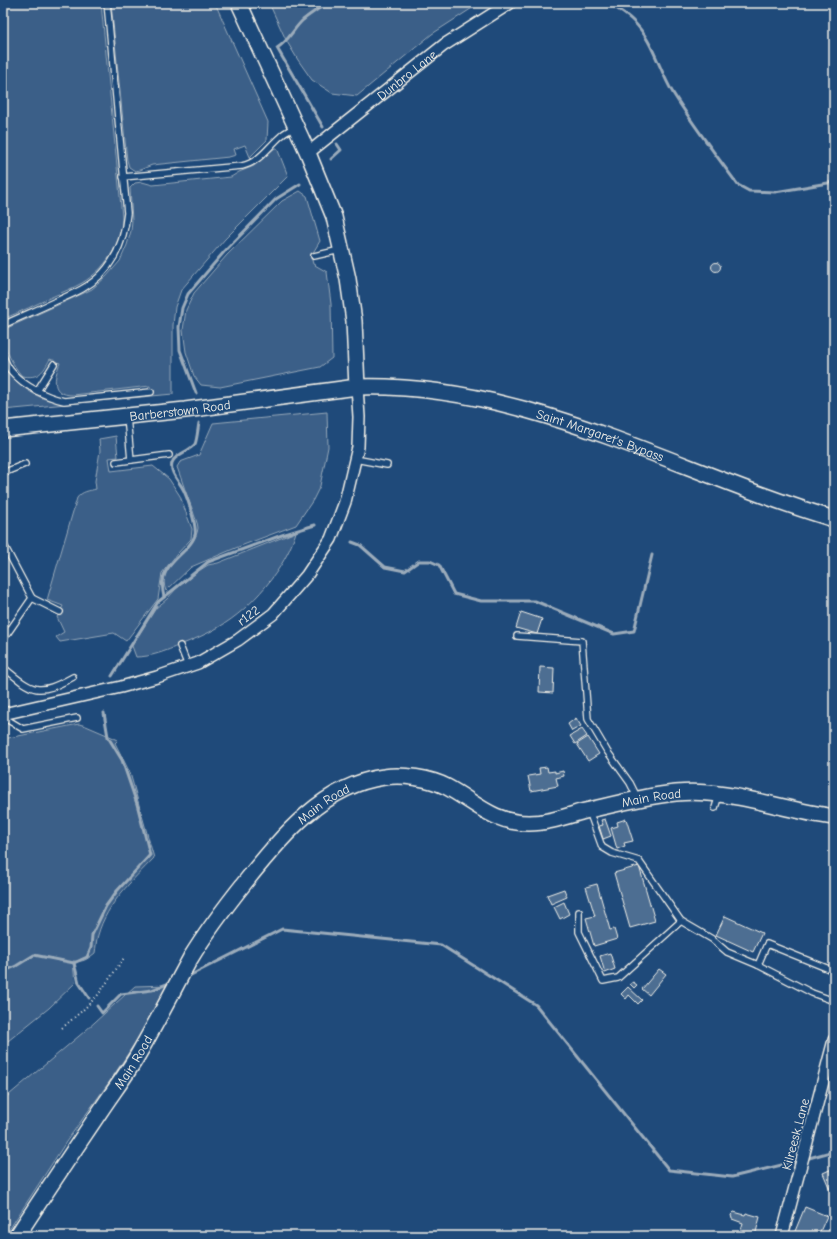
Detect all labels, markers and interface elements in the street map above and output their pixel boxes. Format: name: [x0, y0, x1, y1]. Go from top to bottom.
street label: Dunbro Lane: [374, 46, 440, 103]
street label: Barberstown Road: [129, 397, 231, 424]
street label: Saint Margaret's Bypass: [535, 406, 666, 465]
street label: r122: [234, 602, 263, 629]
street label: Main Road: [294, 781, 352, 827]
street label: Main Road: [620, 786, 682, 810]
street label: Main Road: [111, 1033, 155, 1092]
street label: Kilreesk Lane: [779, 1096, 812, 1172]

